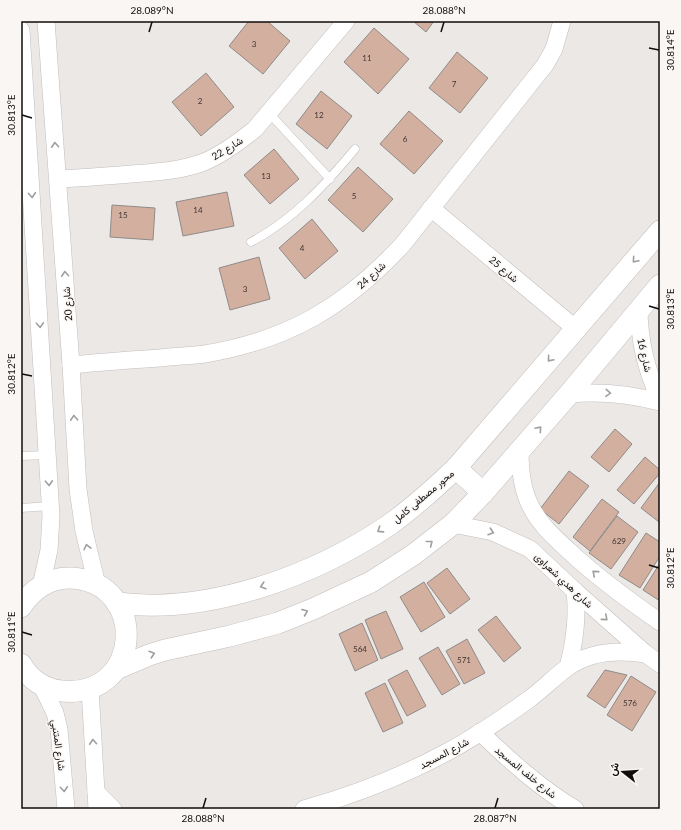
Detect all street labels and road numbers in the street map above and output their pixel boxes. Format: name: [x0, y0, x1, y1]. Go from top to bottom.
street label: شارع 22: [209, 134, 245, 163]
street label: شارع 25: [486, 253, 521, 285]
street label: شارع 24: [354, 259, 389, 292]
street label: شارع 20: [60, 286, 75, 322]
street label: شارع 16: [634, 337, 655, 373]
street label: محور مصطفى كامل: [390, 467, 457, 526]
street label: شارع هدي شعراوى: [530, 550, 596, 612]
street label: شارع المتنبي: [46, 719, 69, 772]
street label: شارع المسجد: [417, 735, 471, 772]
street label: شارع خلف المسجد: [492, 743, 559, 801]

